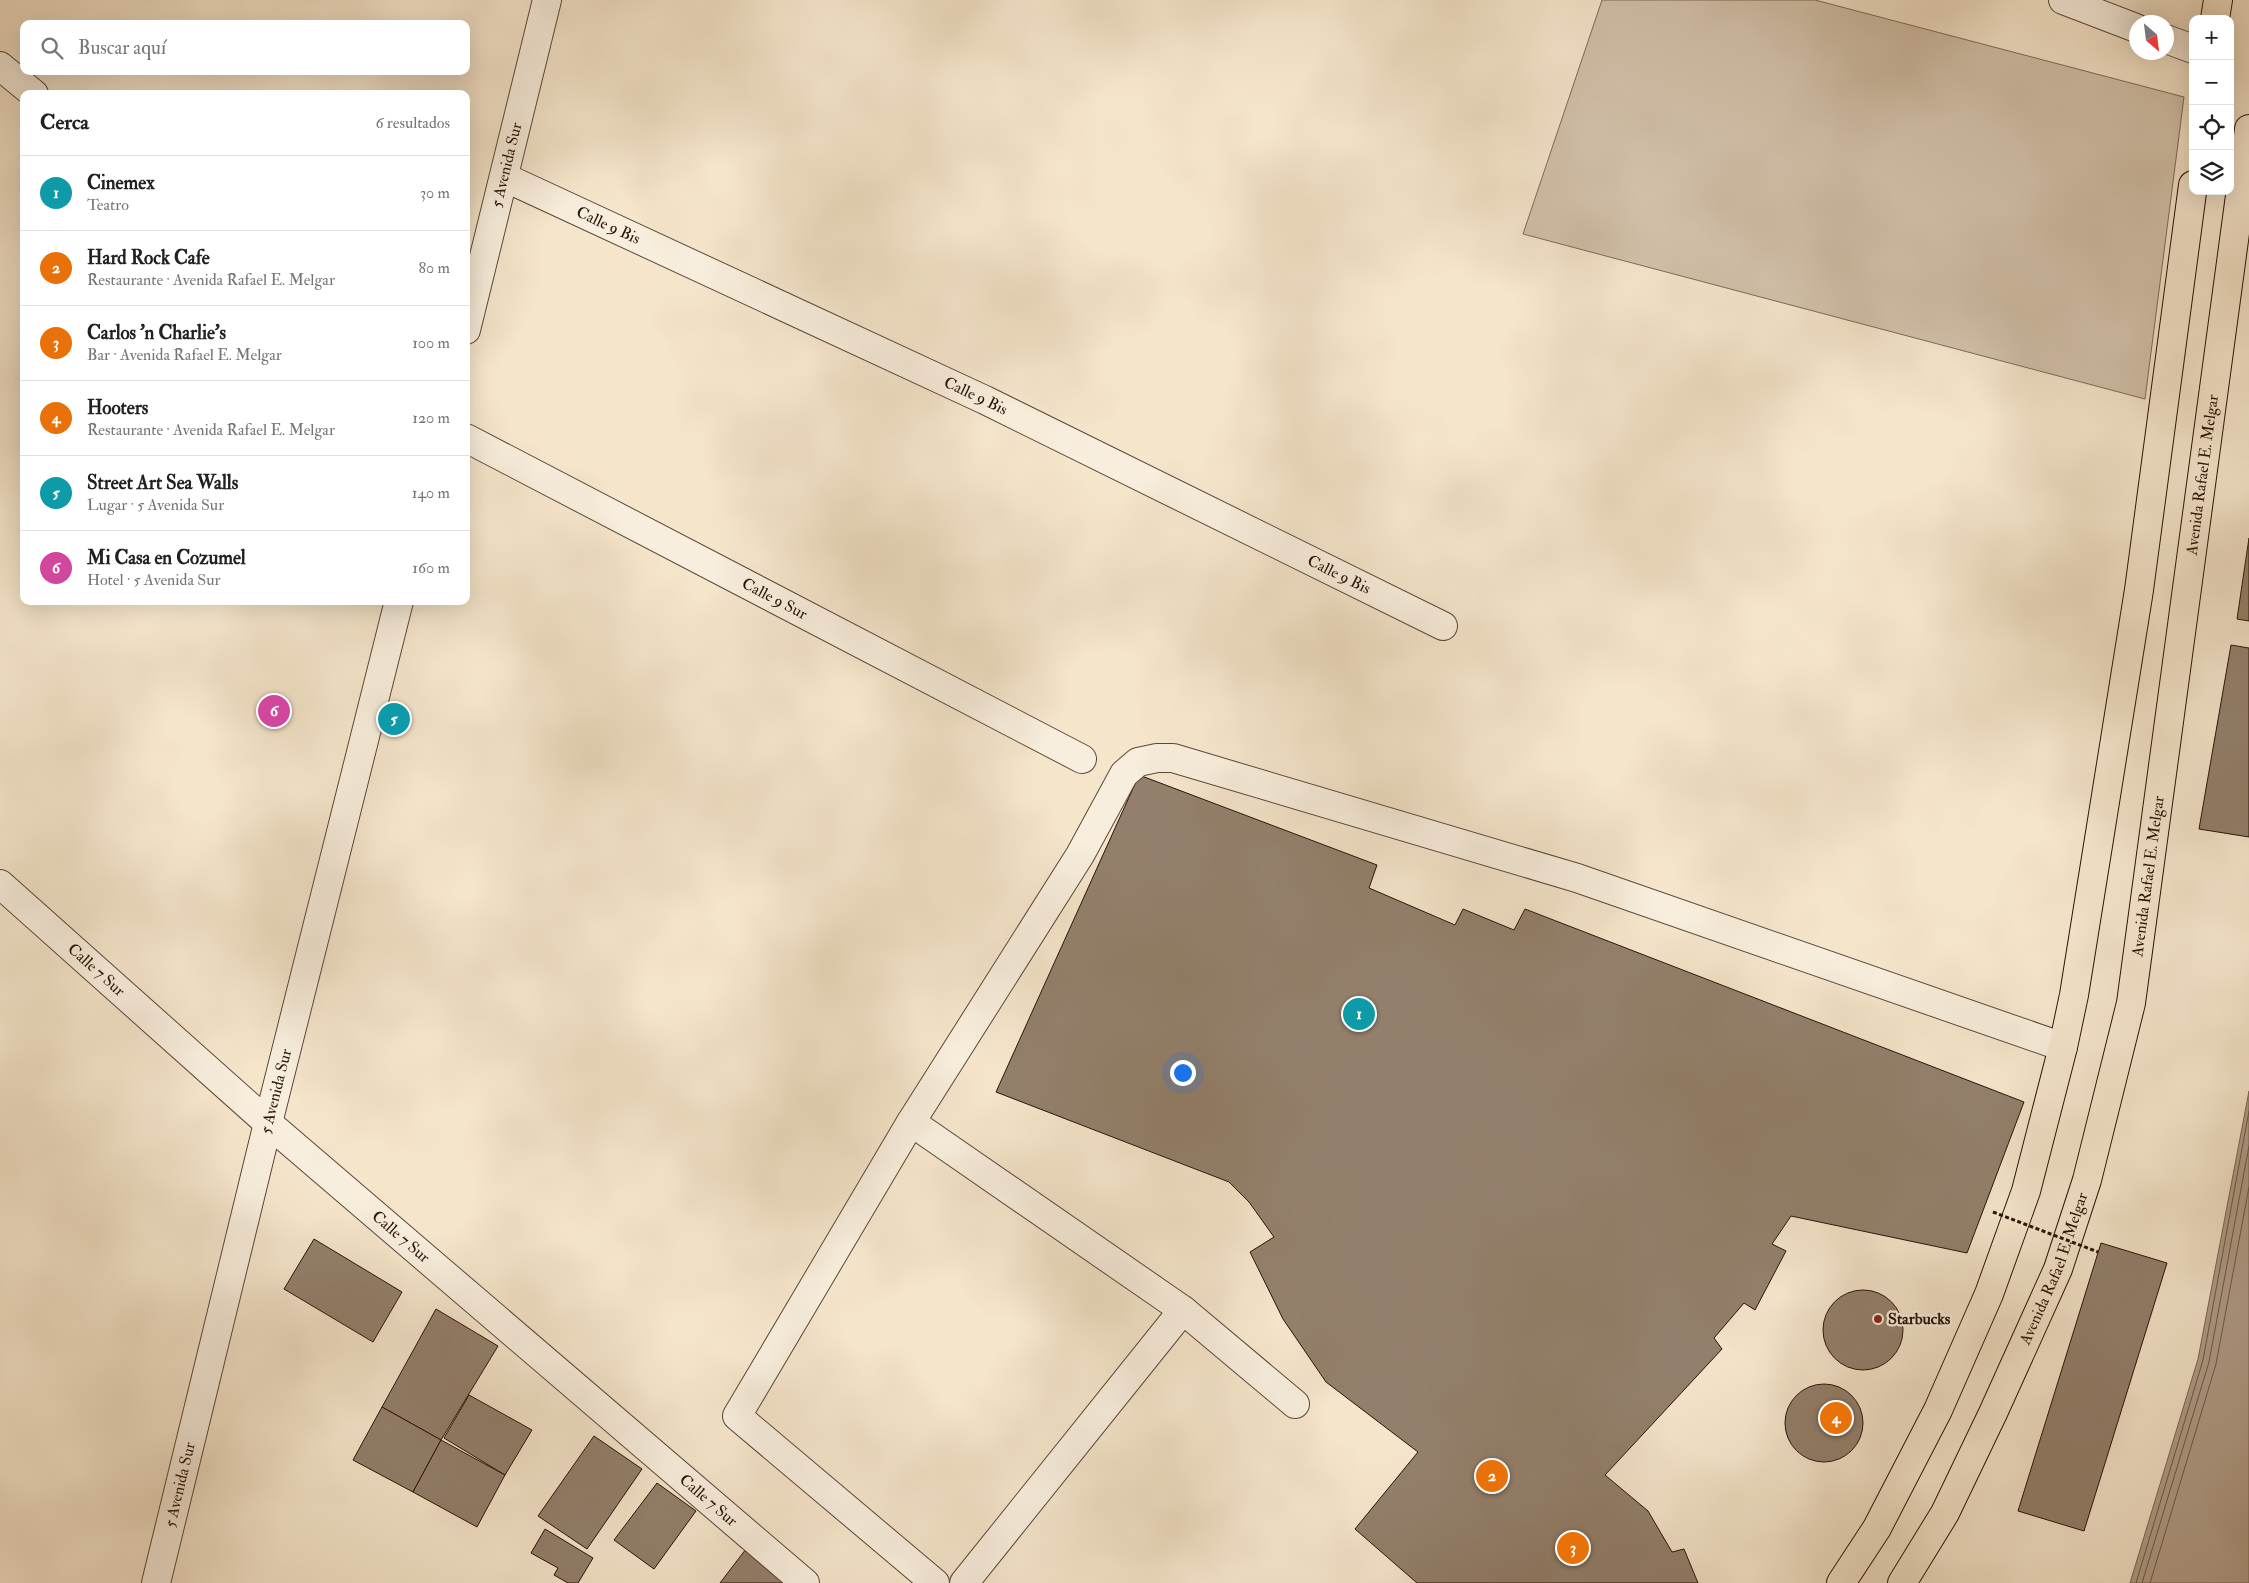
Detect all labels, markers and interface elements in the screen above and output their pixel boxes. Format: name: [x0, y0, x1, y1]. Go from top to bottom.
north arrow: [2129, 15, 2174, 60]
map controls: [2189, 15, 2234, 195]
button: +: [2189, 15, 2234, 60]
search box: [20, 20, 470, 75]
icon: search: [38, 34, 66, 62]
text: Buscar aquí: [78, 36, 166, 60]
button: −: [2189, 60, 2234, 105]
button: locate: [2189, 105, 2234, 150]
text: Cerca: [40, 109, 89, 136]
text: 6 resultados: [375, 113, 450, 133]
street label: 5 Avenida Sur: [486, 120, 527, 210]
button: layers: [2189, 150, 2234, 195]
text: Cinemex: [87, 171, 155, 195]
text: 1: [53, 183, 59, 203]
text: 30 m: [420, 183, 450, 203]
text: Teatro: [87, 195, 129, 215]
street label: Calle 9 Bis: [573, 202, 643, 249]
text: Hard Rock Cafe: [87, 246, 210, 270]
text: 2: [52, 258, 60, 278]
text: 80 m: [419, 258, 450, 278]
text: Restaurante · Avenida Rafael E. Melgar: [87, 270, 335, 290]
text: Carlos 'n Charlie's: [87, 321, 226, 345]
text: 3: [53, 333, 59, 353]
text: 100 m: [412, 333, 450, 353]
text: Bar · Avenida Rafael E. Melgar: [87, 345, 282, 365]
street label: Calle 9 Bis: [941, 372, 1011, 420]
street label: Avenida Rafael E. Melgar: [2181, 393, 2223, 557]
text: Hooters: [87, 396, 148, 420]
text: 4: [52, 408, 60, 428]
text: 120 m: [412, 408, 450, 428]
text: Restaurante · Avenida Rafael E. Melgar: [87, 420, 335, 440]
text: Street Art Sea Walls: [87, 471, 238, 495]
text: 5: [52, 483, 60, 503]
text: 140 m: [412, 483, 450, 503]
text: Lugar · 5 Avenida Sur: [87, 495, 224, 515]
text: Mi Casa en Cozumel: [87, 546, 246, 570]
street label: Calle 9 Bis: [1304, 551, 1374, 599]
text: 6: [52, 558, 60, 578]
text: 160 m: [412, 558, 450, 578]
text: Hotel · 5 Avenida Sur: [87, 570, 220, 590]
street label: Calle 9 Sur: [738, 574, 811, 624]
pin: 6: [258, 692, 290, 730]
pin: 5: [378, 700, 410, 738]
street label: Avenida Rafael E. Melgar: [2127, 795, 2169, 959]
street label: Calle 7 Sur: [63, 939, 129, 1001]
pin: 1: [1343, 995, 1375, 1033]
street label: 5 Avenida Sur: [256, 1047, 296, 1136]
your location: [1170, 1060, 1196, 1086]
street label: Avenida Rafael E. Melgar: [2015, 1190, 2092, 1349]
street label: Calle 7 Sur: [368, 1206, 434, 1267]
place label: Starbucks: [1888, 1309, 1951, 1329]
marker: Starbucks: [1872, 1313, 1884, 1325]
pin: 4: [1820, 1399, 1852, 1437]
street label: 5 Avenida Sur: [160, 1440, 200, 1530]
pin: 2: [1476, 1457, 1508, 1495]
street label: Calle 7 Sur: [675, 1470, 742, 1531]
pin: 3: [1557, 1529, 1589, 1567]

